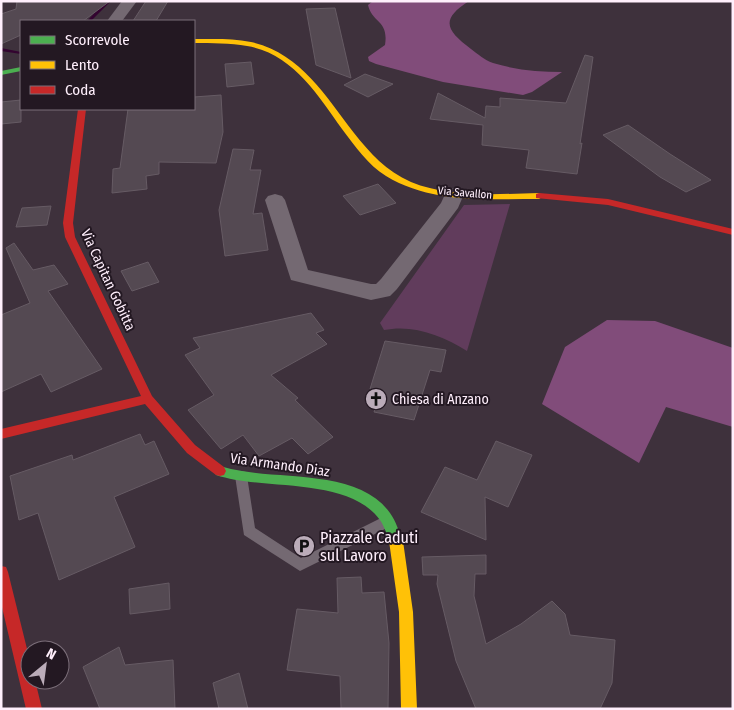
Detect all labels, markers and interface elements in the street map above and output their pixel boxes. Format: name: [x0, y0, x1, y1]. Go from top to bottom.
legend: [20, 20, 195, 110]
text: Scorrevole: [65, 31, 130, 49]
text: Lento: [65, 56, 99, 74]
text: Coda: [65, 81, 96, 99]
street label: Via Savallon: [437, 184, 493, 202]
street label: Via Capitan Gobitta: [77, 227, 139, 334]
church icon: Chiesa di Anzano: [364, 387, 388, 411]
place label: Chiesa di Anzano: [392, 391, 489, 408]
street label: Via Armando Diaz: [229, 450, 331, 480]
place label: Piazzale Caduti sul Lavoro: [320, 528, 418, 565]
parking icon: Piazzale Caduti sul Lavoro: [292, 534, 316, 558]
north arrow: [20, 640, 70, 690]
text: N: [43, 645, 59, 664]

